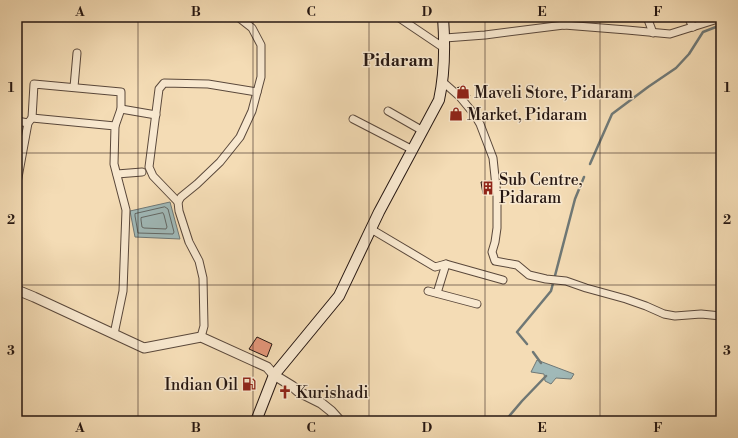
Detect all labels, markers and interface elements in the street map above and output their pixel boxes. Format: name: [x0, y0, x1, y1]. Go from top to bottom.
text: A: [74, 4, 85, 20]
text: B: [191, 4, 201, 20]
text: C: [306, 4, 316, 20]
text: D: [422, 4, 432, 20]
text: E: [537, 4, 547, 20]
text: F: [653, 4, 663, 20]
district label: Pidaram: [363, 50, 434, 72]
text: 1: [8, 80, 15, 96]
text: 1: [724, 80, 731, 96]
place label: Maveli Store, Pidaram: [474, 83, 633, 103]
shop icon: Maveli Store, Pidaram: [455, 84, 471, 100]
place label: Market, Pidaram: [467, 105, 587, 125]
shop icon: Market, Pidaram: [448, 106, 464, 122]
place label: Sub Centre, Pidaram: [499, 170, 583, 208]
building icon: Sub Centre, Pidaram: [480, 180, 496, 196]
text: 2: [7, 212, 15, 228]
text: 2: [723, 212, 731, 228]
text: 3: [7, 343, 15, 359]
text: 3: [723, 343, 731, 359]
place label: Indian Oil: [165, 375, 238, 395]
fuel station icon: Indian Oil: [241, 376, 257, 392]
place label: Kurishadi: [296, 383, 369, 403]
church icon: Kurishadi: [277, 384, 293, 400]
text: A: [74, 420, 85, 436]
text: B: [191, 420, 201, 436]
text: C: [306, 420, 316, 436]
text: D: [422, 420, 432, 436]
text: E: [537, 420, 547, 436]
text: F: [653, 420, 663, 436]

